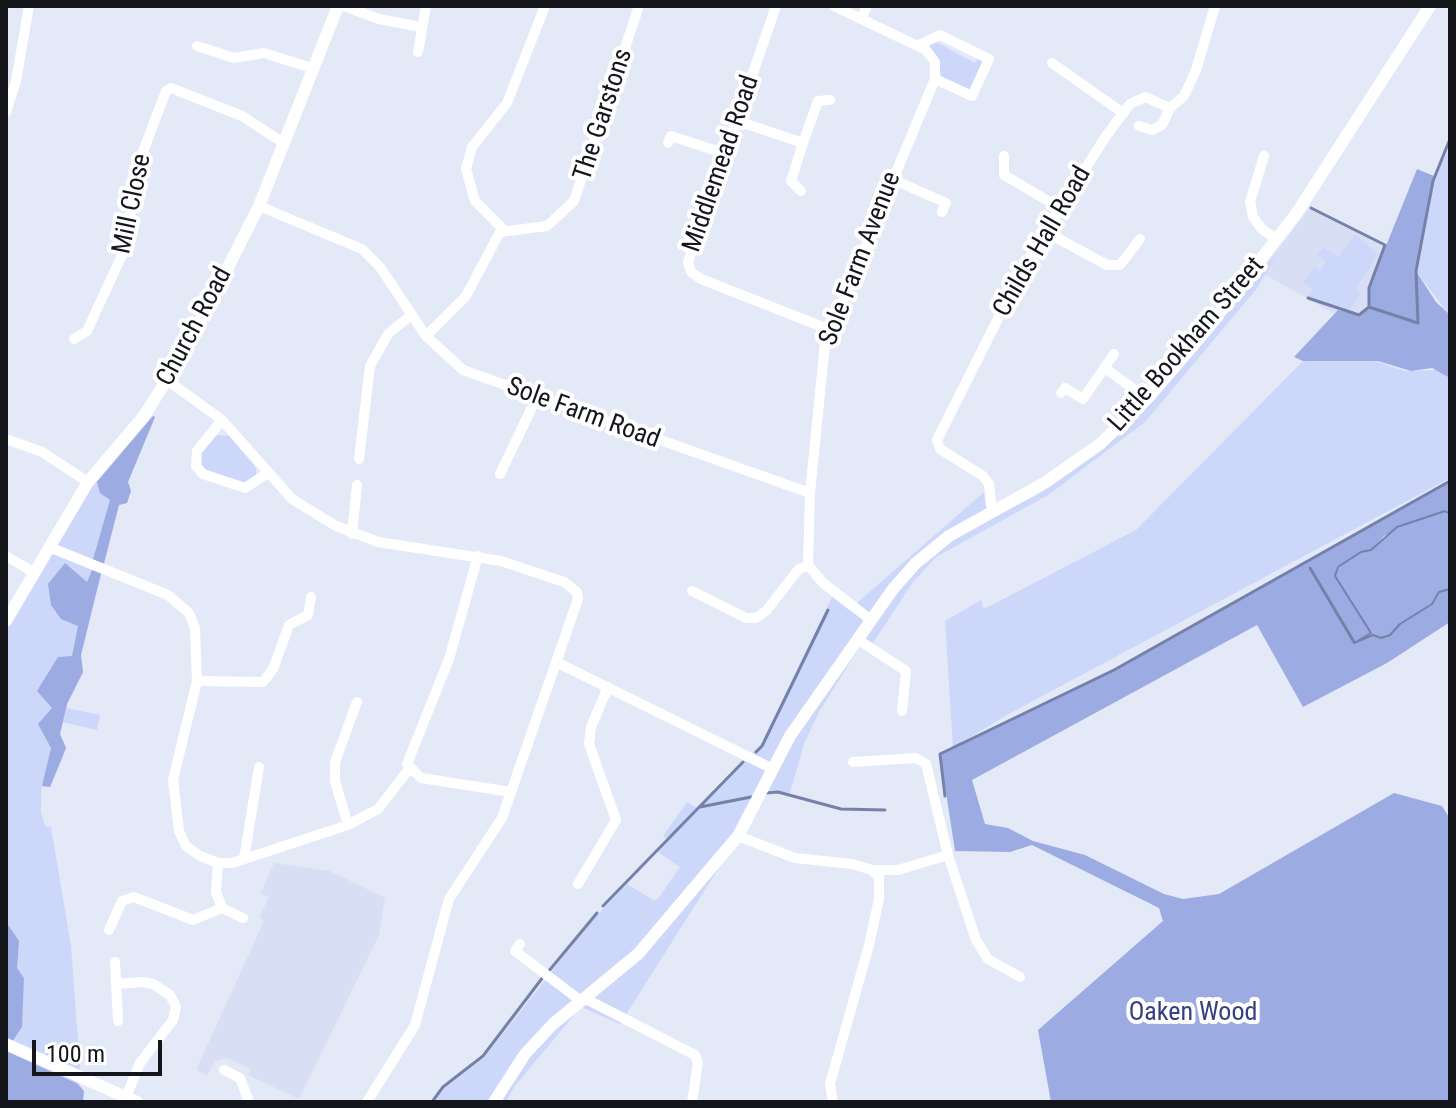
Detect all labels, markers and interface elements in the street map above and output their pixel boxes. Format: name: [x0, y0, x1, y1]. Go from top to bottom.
street label: The Garstons: [568, 45, 640, 185]
street label: Middlemead Road: [677, 72, 767, 256]
street label: Mill Close: [107, 151, 159, 257]
street label: Childs Hall Road: [987, 161, 1099, 323]
street label: Sole Farm Avenue: [814, 168, 908, 350]
street label: Little Bookham Street: [1103, 251, 1271, 439]
street label: Church Road: [151, 262, 239, 392]
street label: Sole Farm Road: [502, 372, 664, 456]
park label: Oaken Wood: [1129, 997, 1257, 1029]
scale bar: [36, 1024, 166, 1074]
text: 100 m: [46, 1040, 105, 1068]

